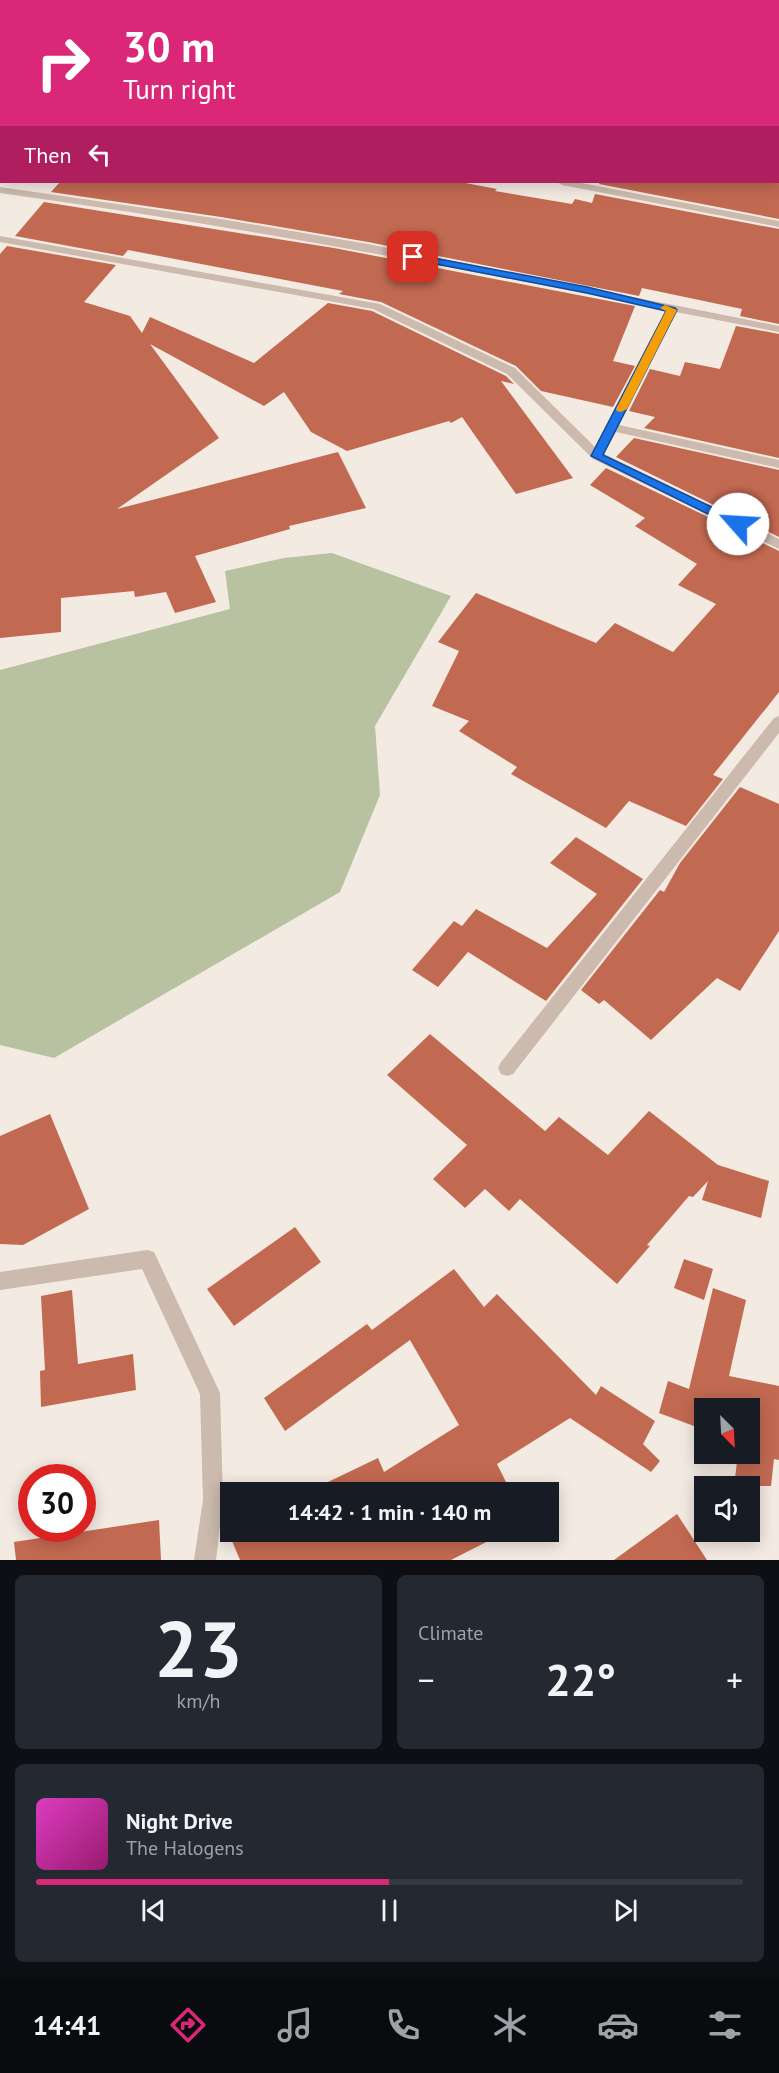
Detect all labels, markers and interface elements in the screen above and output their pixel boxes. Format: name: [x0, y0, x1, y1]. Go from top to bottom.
text: 30 m: [123, 19, 215, 74]
icon: right: [24, 24, 102, 102]
text: Turn right: [123, 72, 236, 106]
icon: left: [83, 138, 116, 171]
text: Then: [24, 141, 71, 169]
pin: [387, 231, 438, 282]
icon: arrive: [396, 240, 429, 273]
position arrow: [706, 492, 770, 556]
north arrow: [694, 1398, 760, 1464]
map controls: [694, 1398, 760, 1542]
speed limit sign: 30: [18, 1464, 96, 1542]
button: sound: [694, 1476, 760, 1542]
text: 14:42 · 1 min · 140 m: [288, 1498, 491, 1526]
text: 23: [154, 1598, 243, 1699]
text: Climate: [418, 1620, 484, 1646]
text: 22°: [545, 1650, 616, 1708]
text: −: [418, 1658, 435, 1701]
text: +: [726, 1658, 743, 1701]
text: km/h: [177, 1688, 220, 1714]
text: Night Drive: [126, 1807, 233, 1835]
text: The Halogens: [126, 1835, 244, 1861]
icon: previous: [137, 1894, 170, 1927]
icon: pause: [373, 1894, 406, 1927]
icon: next: [609, 1894, 642, 1927]
icon: directions: [167, 2004, 209, 2046]
icon: music: [274, 2004, 316, 2046]
icon: phone: [382, 2004, 424, 2046]
icon: climate: [489, 2004, 531, 2046]
icon: car: [597, 2004, 639, 2046]
icon: filters: [704, 2004, 746, 2046]
text: 14:41: [33, 2008, 101, 2042]

